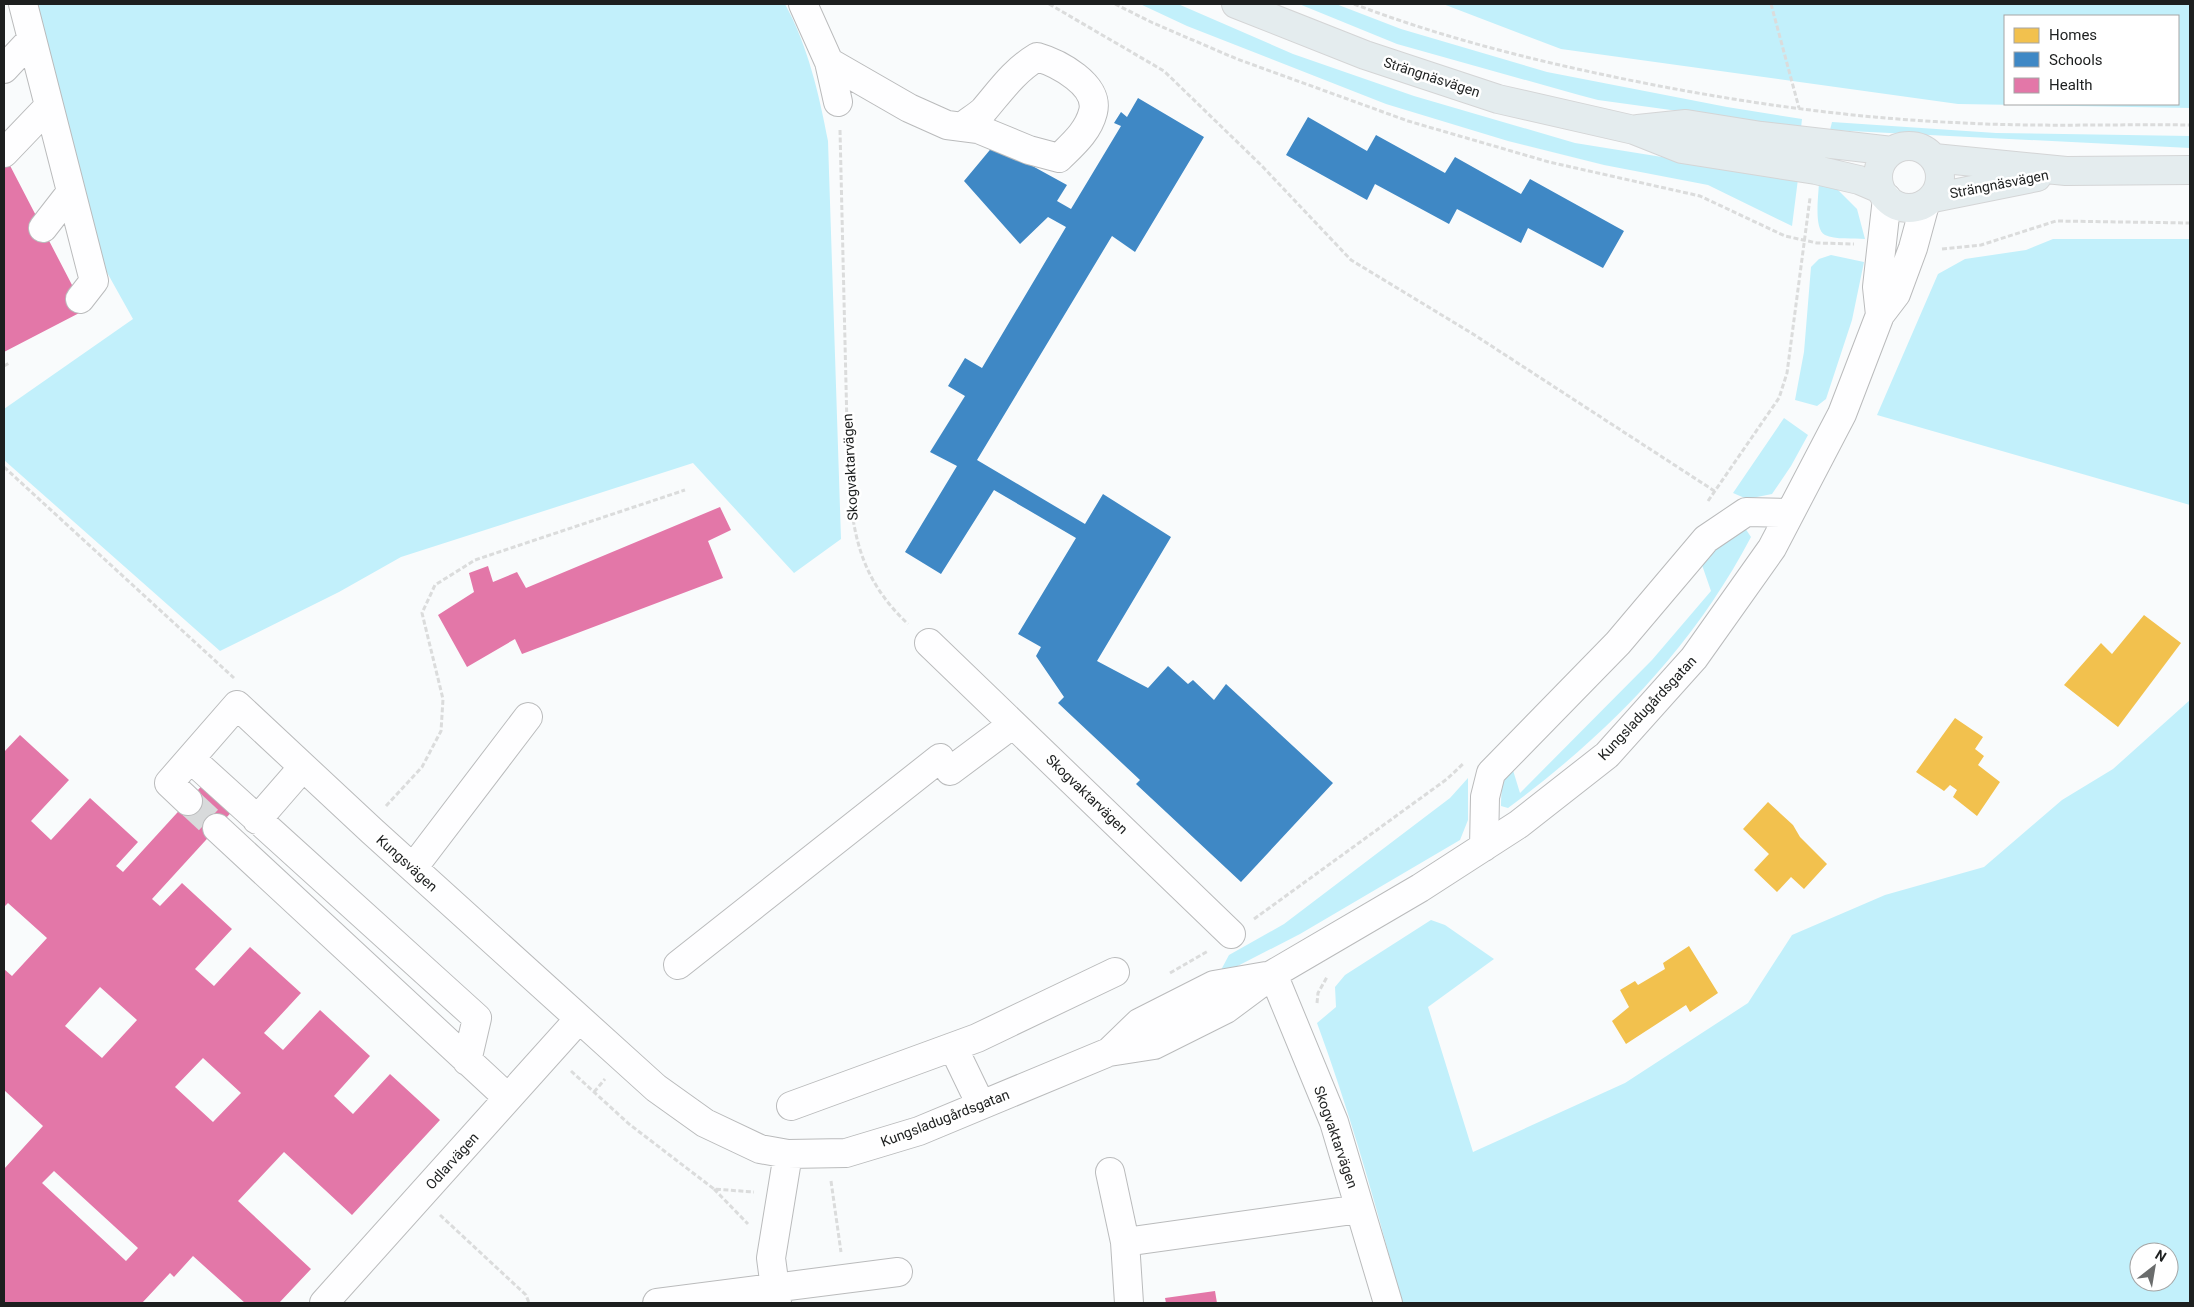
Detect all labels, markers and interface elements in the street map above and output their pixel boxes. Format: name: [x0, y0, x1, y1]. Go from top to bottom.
legend: [2004, 15, 2179, 105]
text: Homes: [2049, 26, 2097, 44]
text: Schools: [2049, 51, 2103, 69]
street label: Strängnäsvägen: [1382, 54, 1482, 100]
text: Health: [2049, 76, 2093, 94]
street label: Strängnäsvägen: [1948, 167, 2050, 201]
street label: Skogvaktarvägen: [839, 413, 861, 521]
street label: Kungsladugårdsgatan: [1595, 653, 1699, 763]
street label: Skogvaktarvägen: [1043, 751, 1131, 837]
street label: Kungsvägen: [373, 831, 441, 895]
street label: Skogvaktarvägen: [1311, 1084, 1361, 1190]
street label: Kungsladugårdsgatan: [878, 1086, 1012, 1150]
street label: Odlarvägen: [422, 1129, 482, 1193]
north arrow: [2129, 1242, 2179, 1292]
text: N: [2152, 1246, 2169, 1265]

